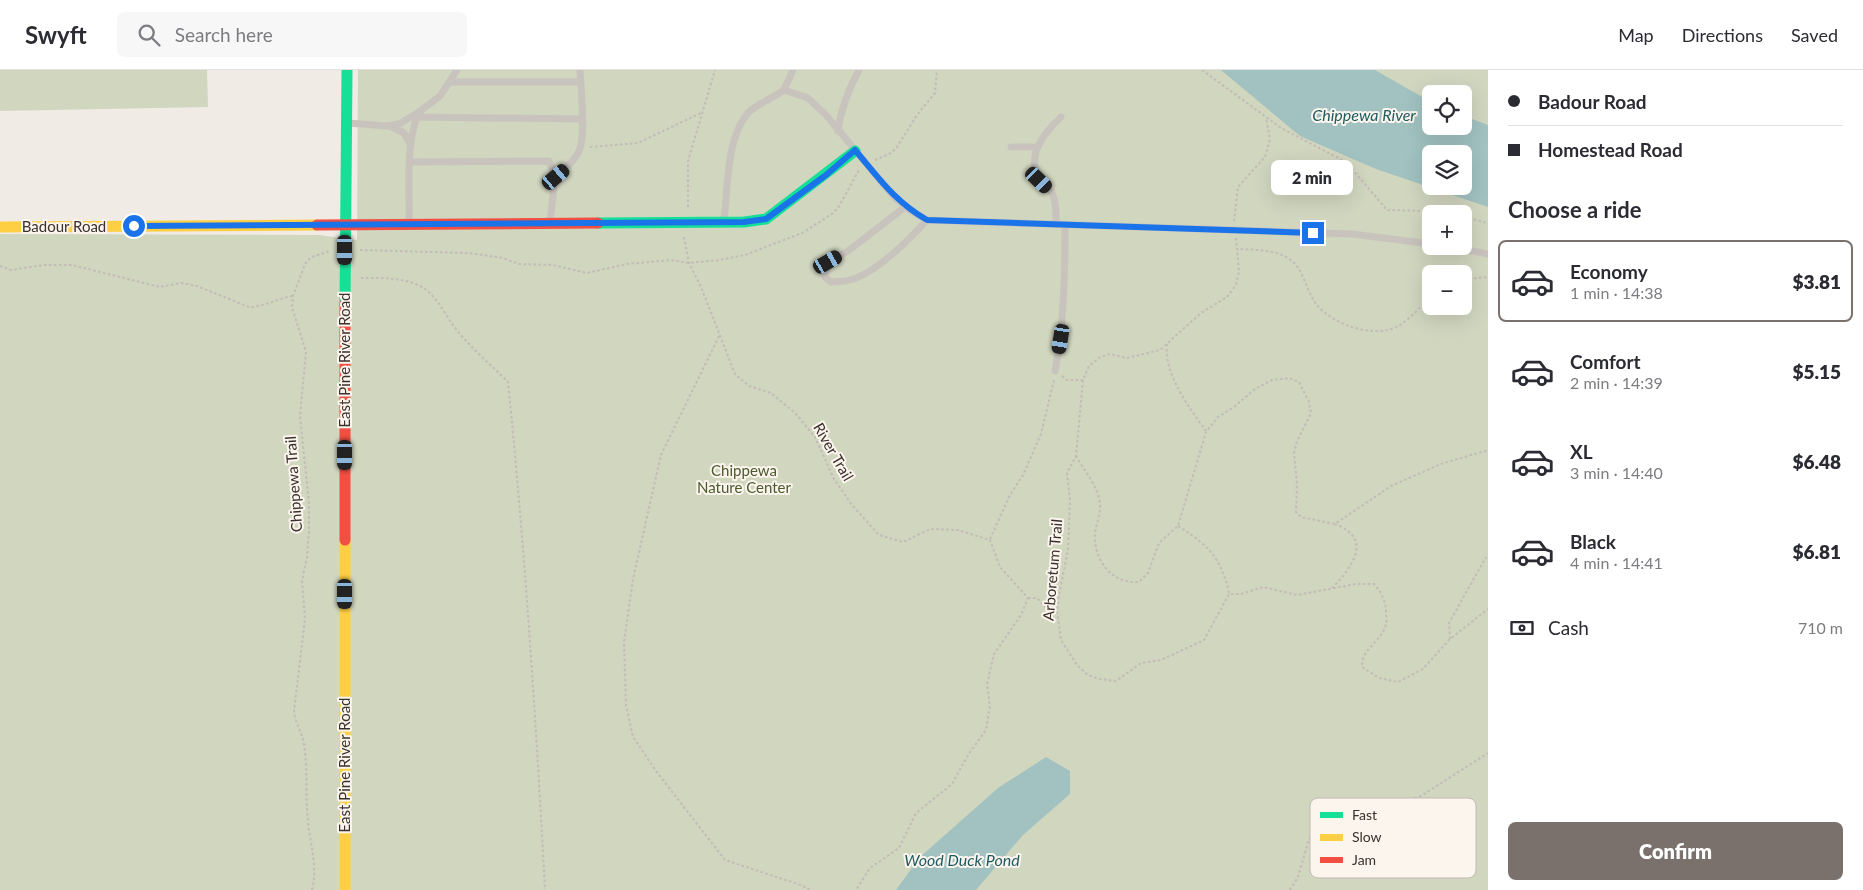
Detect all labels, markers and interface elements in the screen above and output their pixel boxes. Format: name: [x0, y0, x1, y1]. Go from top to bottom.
search box: [117, 12, 467, 57]
text: Swyft: [25, 20, 87, 49]
icon: search: [135, 21, 163, 49]
text: Search here: [175, 23, 273, 46]
text: Map: [1618, 24, 1654, 46]
text: Directions: [1682, 24, 1763, 46]
text: Saved: [1791, 24, 1838, 46]
map controls: [1422, 85, 1472, 315]
button: locate: [1422, 85, 1472, 135]
text: Badour Road: [1538, 90, 1647, 113]
water label: Chippewa River: [1312, 105, 1416, 124]
text: Homestead Road: [1538, 138, 1683, 161]
button: layers: [1422, 145, 1472, 195]
callout: 2 min: [1272, 160, 1354, 196]
car: [539, 162, 572, 192]
car: [1022, 164, 1055, 196]
text: 2 min: [1292, 168, 1332, 187]
text: Choose a ride: [1508, 196, 1642, 223]
button: +: [1422, 205, 1472, 255]
route start: [123, 215, 145, 237]
street label: Badour Road: [22, 217, 106, 235]
route end: [1302, 222, 1324, 244]
car: [337, 235, 352, 265]
car: [811, 248, 844, 276]
icon: car: [1510, 259, 1555, 304]
text: Economy: [1570, 260, 1648, 283]
button: −: [1422, 265, 1472, 315]
text: $3.81: [1792, 270, 1841, 293]
text: 1 min · 14:38: [1570, 283, 1663, 302]
street label: East Pine River Road: [335, 292, 353, 428]
car: [1051, 323, 1070, 355]
icon: car: [1510, 349, 1555, 394]
text: Comfort: [1570, 350, 1641, 373]
text: $5.15: [1792, 360, 1841, 383]
text: 2 min · 14:39: [1570, 373, 1663, 392]
street label: River Trail: [810, 419, 858, 484]
street label: Chippewa Trail: [281, 435, 305, 533]
icon: car: [1510, 439, 1555, 484]
car: [337, 440, 352, 470]
text: XL: [1570, 440, 1593, 463]
text: $6.48: [1792, 450, 1841, 473]
park label: Chippewa Nature Center: [697, 461, 792, 496]
text: 3 min · 14:40: [1570, 463, 1663, 482]
street label: Arboretum Trail: [1039, 518, 1065, 622]
icon: car: [1510, 529, 1555, 574]
text: Black: [1570, 530, 1616, 553]
text: $6.81: [1792, 540, 1841, 563]
text: 4 min · 14:41: [1570, 553, 1663, 572]
car: [337, 579, 352, 609]
icon: cash: [1508, 614, 1536, 642]
text: Cash: [1548, 616, 1589, 639]
text: 710 m: [1798, 618, 1843, 637]
street label: East Pine River Road: [335, 697, 353, 833]
legend: [1310, 798, 1476, 878]
text: Fast: [1352, 806, 1377, 823]
button: Confirm: [1508, 822, 1843, 880]
text: Slow: [1352, 828, 1382, 845]
water label: Wood Duck Pond: [904, 850, 1020, 869]
text: Jam: [1352, 851, 1376, 868]

